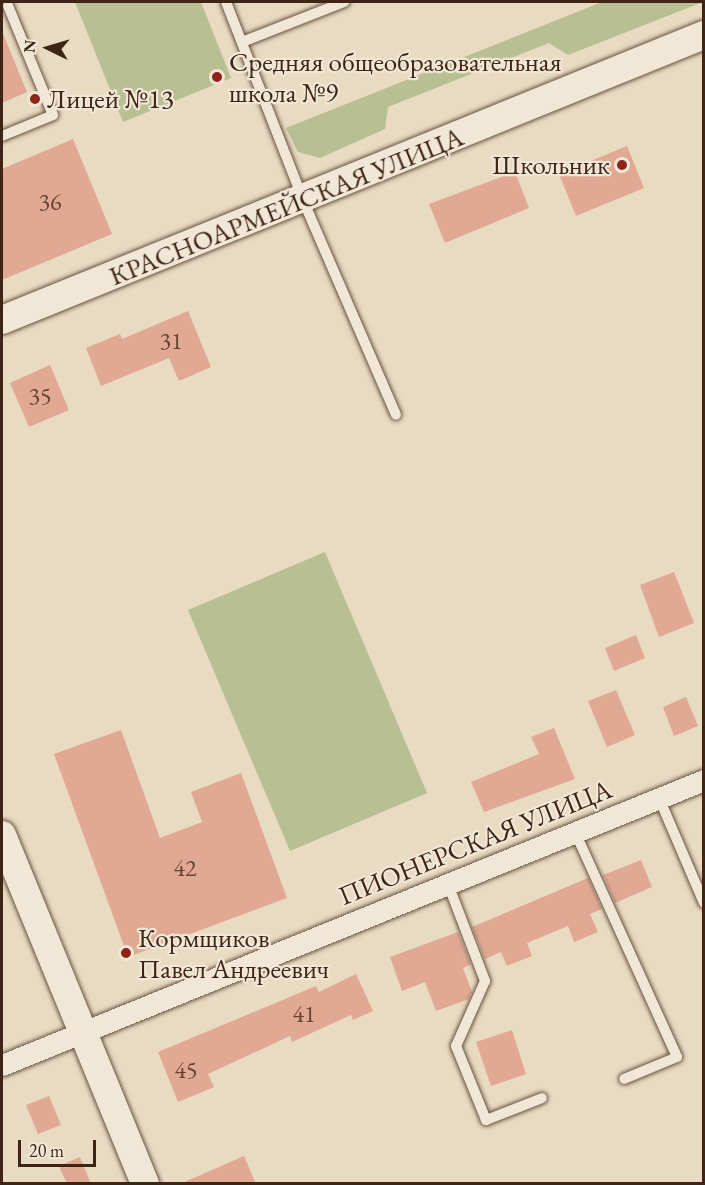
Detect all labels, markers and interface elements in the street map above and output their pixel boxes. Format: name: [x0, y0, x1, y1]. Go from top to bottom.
north arrow: [18, 18, 78, 78]
text: N: [19, 39, 41, 54]
place label: Средняя общеобразовательная школа №9: [229, 45, 562, 108]
marker: Средняя общеобразовательная школа №9: [210, 70, 224, 84]
place label: Лицей №13: [47, 83, 174, 115]
marker: Лицей №13: [28, 92, 42, 106]
street label: КРАСНОАРМЕЙСКАЯ УЛИЦА: [104, 120, 468, 292]
place label: Школьник: [492, 149, 610, 181]
marker: Школьник: [615, 158, 629, 172]
house number: 36: [38, 188, 62, 216]
house number: 31: [159, 327, 183, 355]
house number: 35: [28, 382, 52, 410]
street label: ПИОНЕРСКАЯ УЛИЦА: [334, 772, 616, 912]
house number: 42: [173, 854, 197, 882]
place label: Кормщиков Павел Андреевич: [138, 921, 329, 984]
marker: Кормщиков Павел Андреевич: [119, 946, 133, 960]
house number: 41: [292, 1000, 316, 1028]
house number: 45: [174, 1056, 198, 1084]
scale bar: [21, 1128, 99, 1166]
text: 20 m: [29, 1139, 64, 1162]

